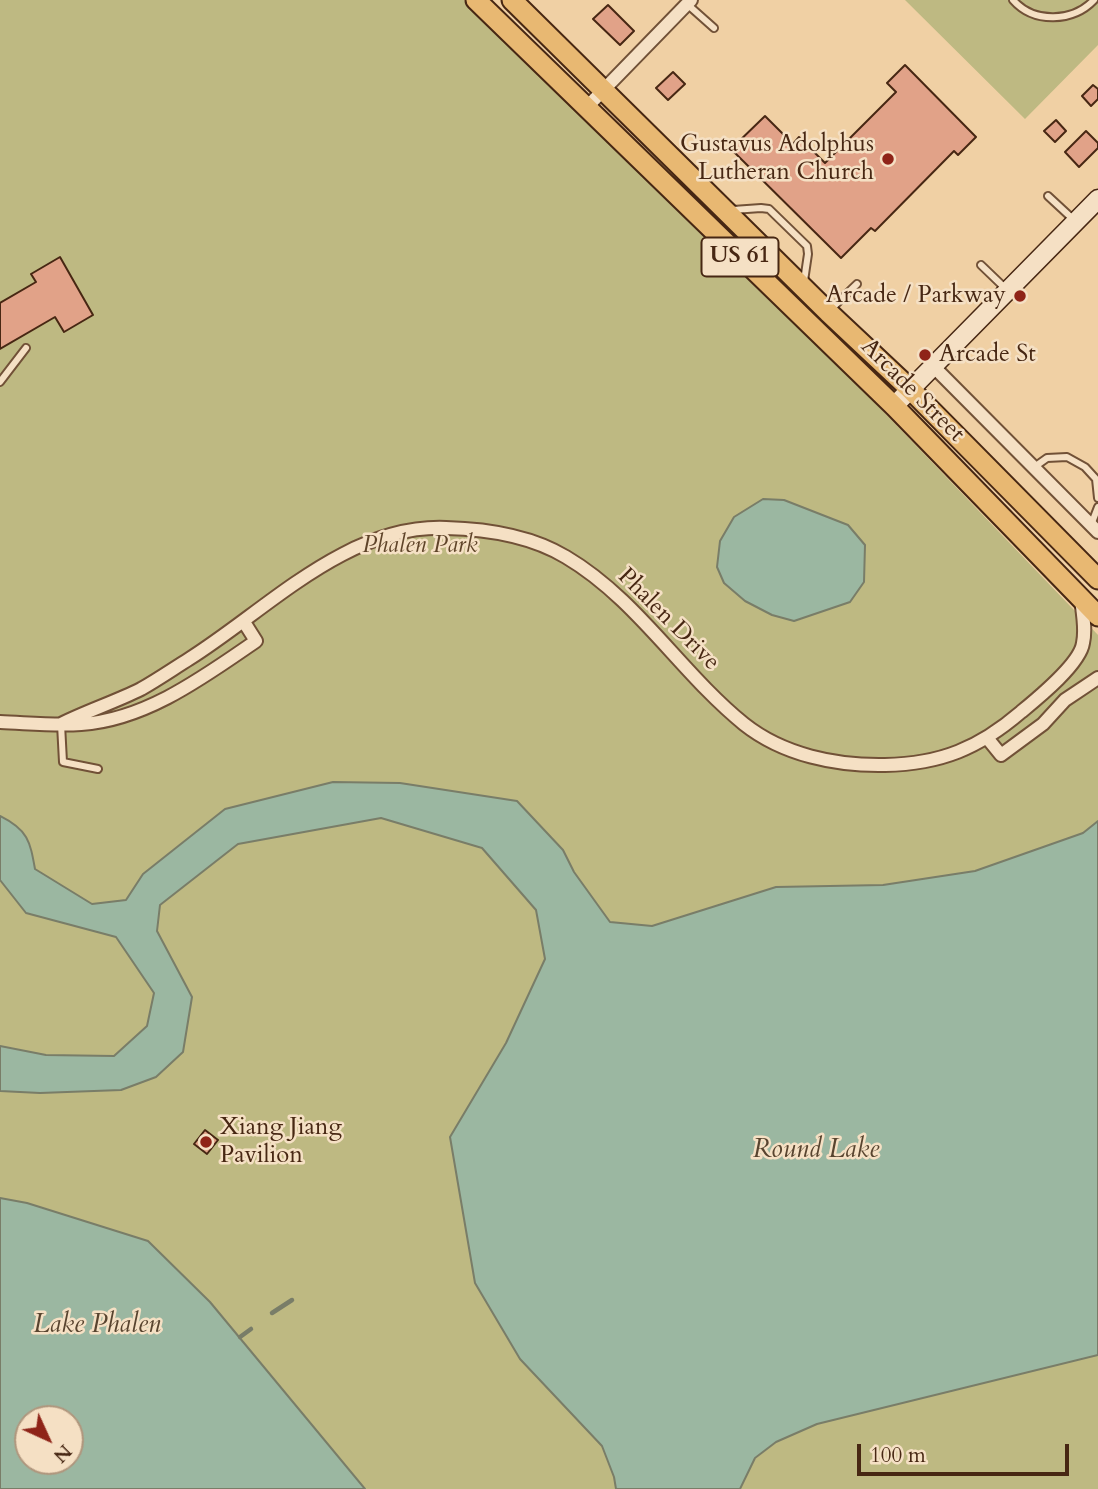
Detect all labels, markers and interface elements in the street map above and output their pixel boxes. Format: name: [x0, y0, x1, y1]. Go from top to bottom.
place label: Gustavus Adolphus Lutheran Church: [680, 131, 874, 187]
marker: Gustavus Adolphus Lutheran Church: [880, 151, 896, 167]
road number: US 61: [702, 238, 778, 276]
place label: Arcade / Parkway: [826, 282, 1006, 310]
marker: Arcade / Parkway: [1012, 288, 1028, 304]
street label: Arcade Street: [854, 333, 970, 449]
place label: Arcade St: [939, 341, 1036, 369]
marker: Arcade St: [917, 347, 933, 363]
park label: Phalen Park: [362, 532, 478, 560]
street label: Phalen Drive: [611, 563, 725, 677]
place label: Xiang Jiang Pavilion: [220, 1114, 342, 1170]
marker: Xiang Jiang Pavilion: [198, 1134, 214, 1150]
water label: Round Lake: [753, 1135, 879, 1167]
water label: Lake Phalen: [33, 1310, 161, 1342]
north arrow: [14, 1405, 84, 1475]
scale bar: [860, 1430, 1072, 1474]
text: N: [47, 1438, 77, 1468]
text: 100 m: [870, 1441, 926, 1470]

